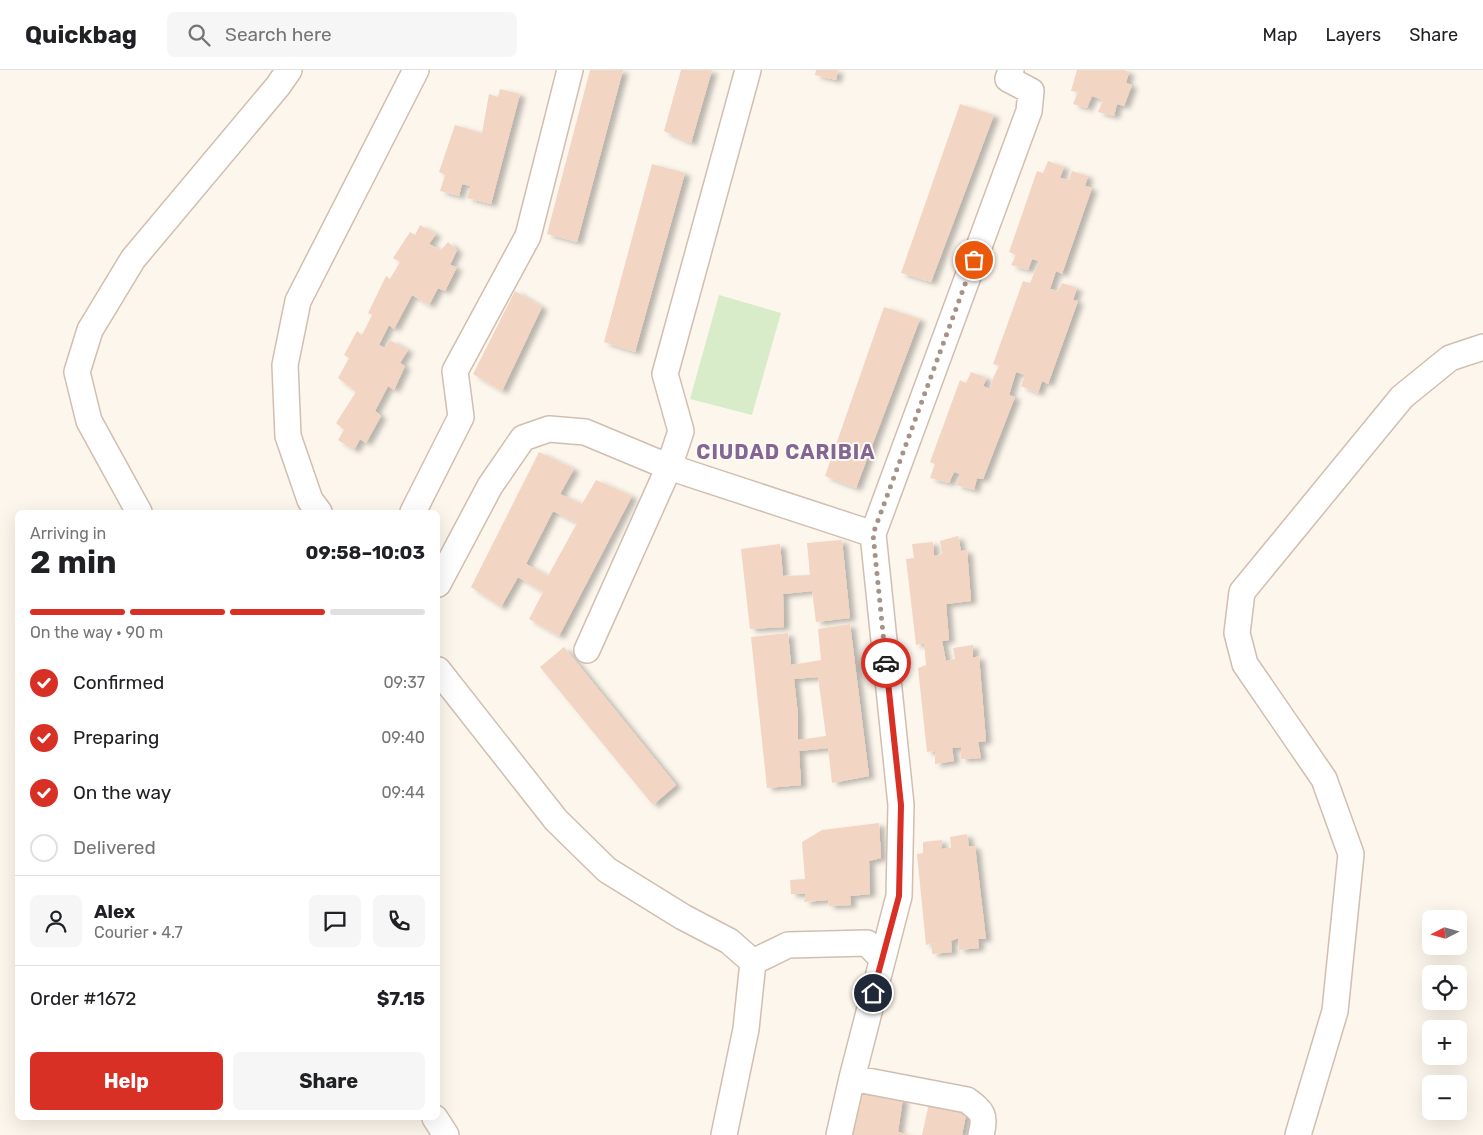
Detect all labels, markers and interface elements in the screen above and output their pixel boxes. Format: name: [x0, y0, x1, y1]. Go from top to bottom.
search box: [167, 12, 517, 57]
text: Quickbag: [25, 21, 137, 49]
icon: search: [185, 21, 213, 49]
text: Search here: [225, 23, 332, 46]
text: Map: [1263, 24, 1298, 46]
text: Layers: [1326, 24, 1381, 46]
text: Share: [1409, 24, 1458, 46]
pin: [953, 239, 995, 281]
icon: bag: [960, 246, 988, 274]
district label: CIUDAD CARIBIA: [696, 440, 876, 464]
text: Arriving in: [30, 524, 106, 543]
text: 09:58–10:03: [306, 541, 425, 564]
text: 2 min: [30, 543, 117, 581]
text: On the way · 90 m: [30, 623, 163, 642]
courier: [861, 638, 911, 688]
icon: car: [872, 649, 900, 677]
icon: check: [30, 669, 58, 697]
text: Confirmed: [73, 671, 164, 694]
text: 09:37: [383, 673, 425, 692]
icon: check: [30, 724, 58, 752]
text: Preparing: [73, 726, 159, 749]
text: 09:40: [381, 728, 425, 747]
icon: check: [30, 779, 58, 807]
text: On the way: [73, 781, 171, 804]
text: 09:44: [381, 783, 425, 802]
text: Delivered: [73, 836, 156, 859]
button: person: [30, 895, 82, 947]
button: chat: [309, 895, 361, 947]
button: phone: [373, 895, 425, 947]
text: Alex: [94, 900, 135, 923]
north arrow: [1422, 910, 1468, 955]
map controls: [1422, 910, 1467, 1120]
text: Courier · 4.7: [94, 923, 183, 942]
button: locate: [1422, 965, 1467, 1010]
pin: [852, 972, 894, 1014]
icon: home: [859, 979, 887, 1007]
text: Order #1672: [30, 987, 136, 1010]
text: $7.15: [377, 987, 425, 1010]
button: +: [1422, 1020, 1467, 1065]
button: Help: [30, 1052, 223, 1110]
button: Share: [233, 1052, 425, 1110]
button: −: [1422, 1075, 1467, 1120]

